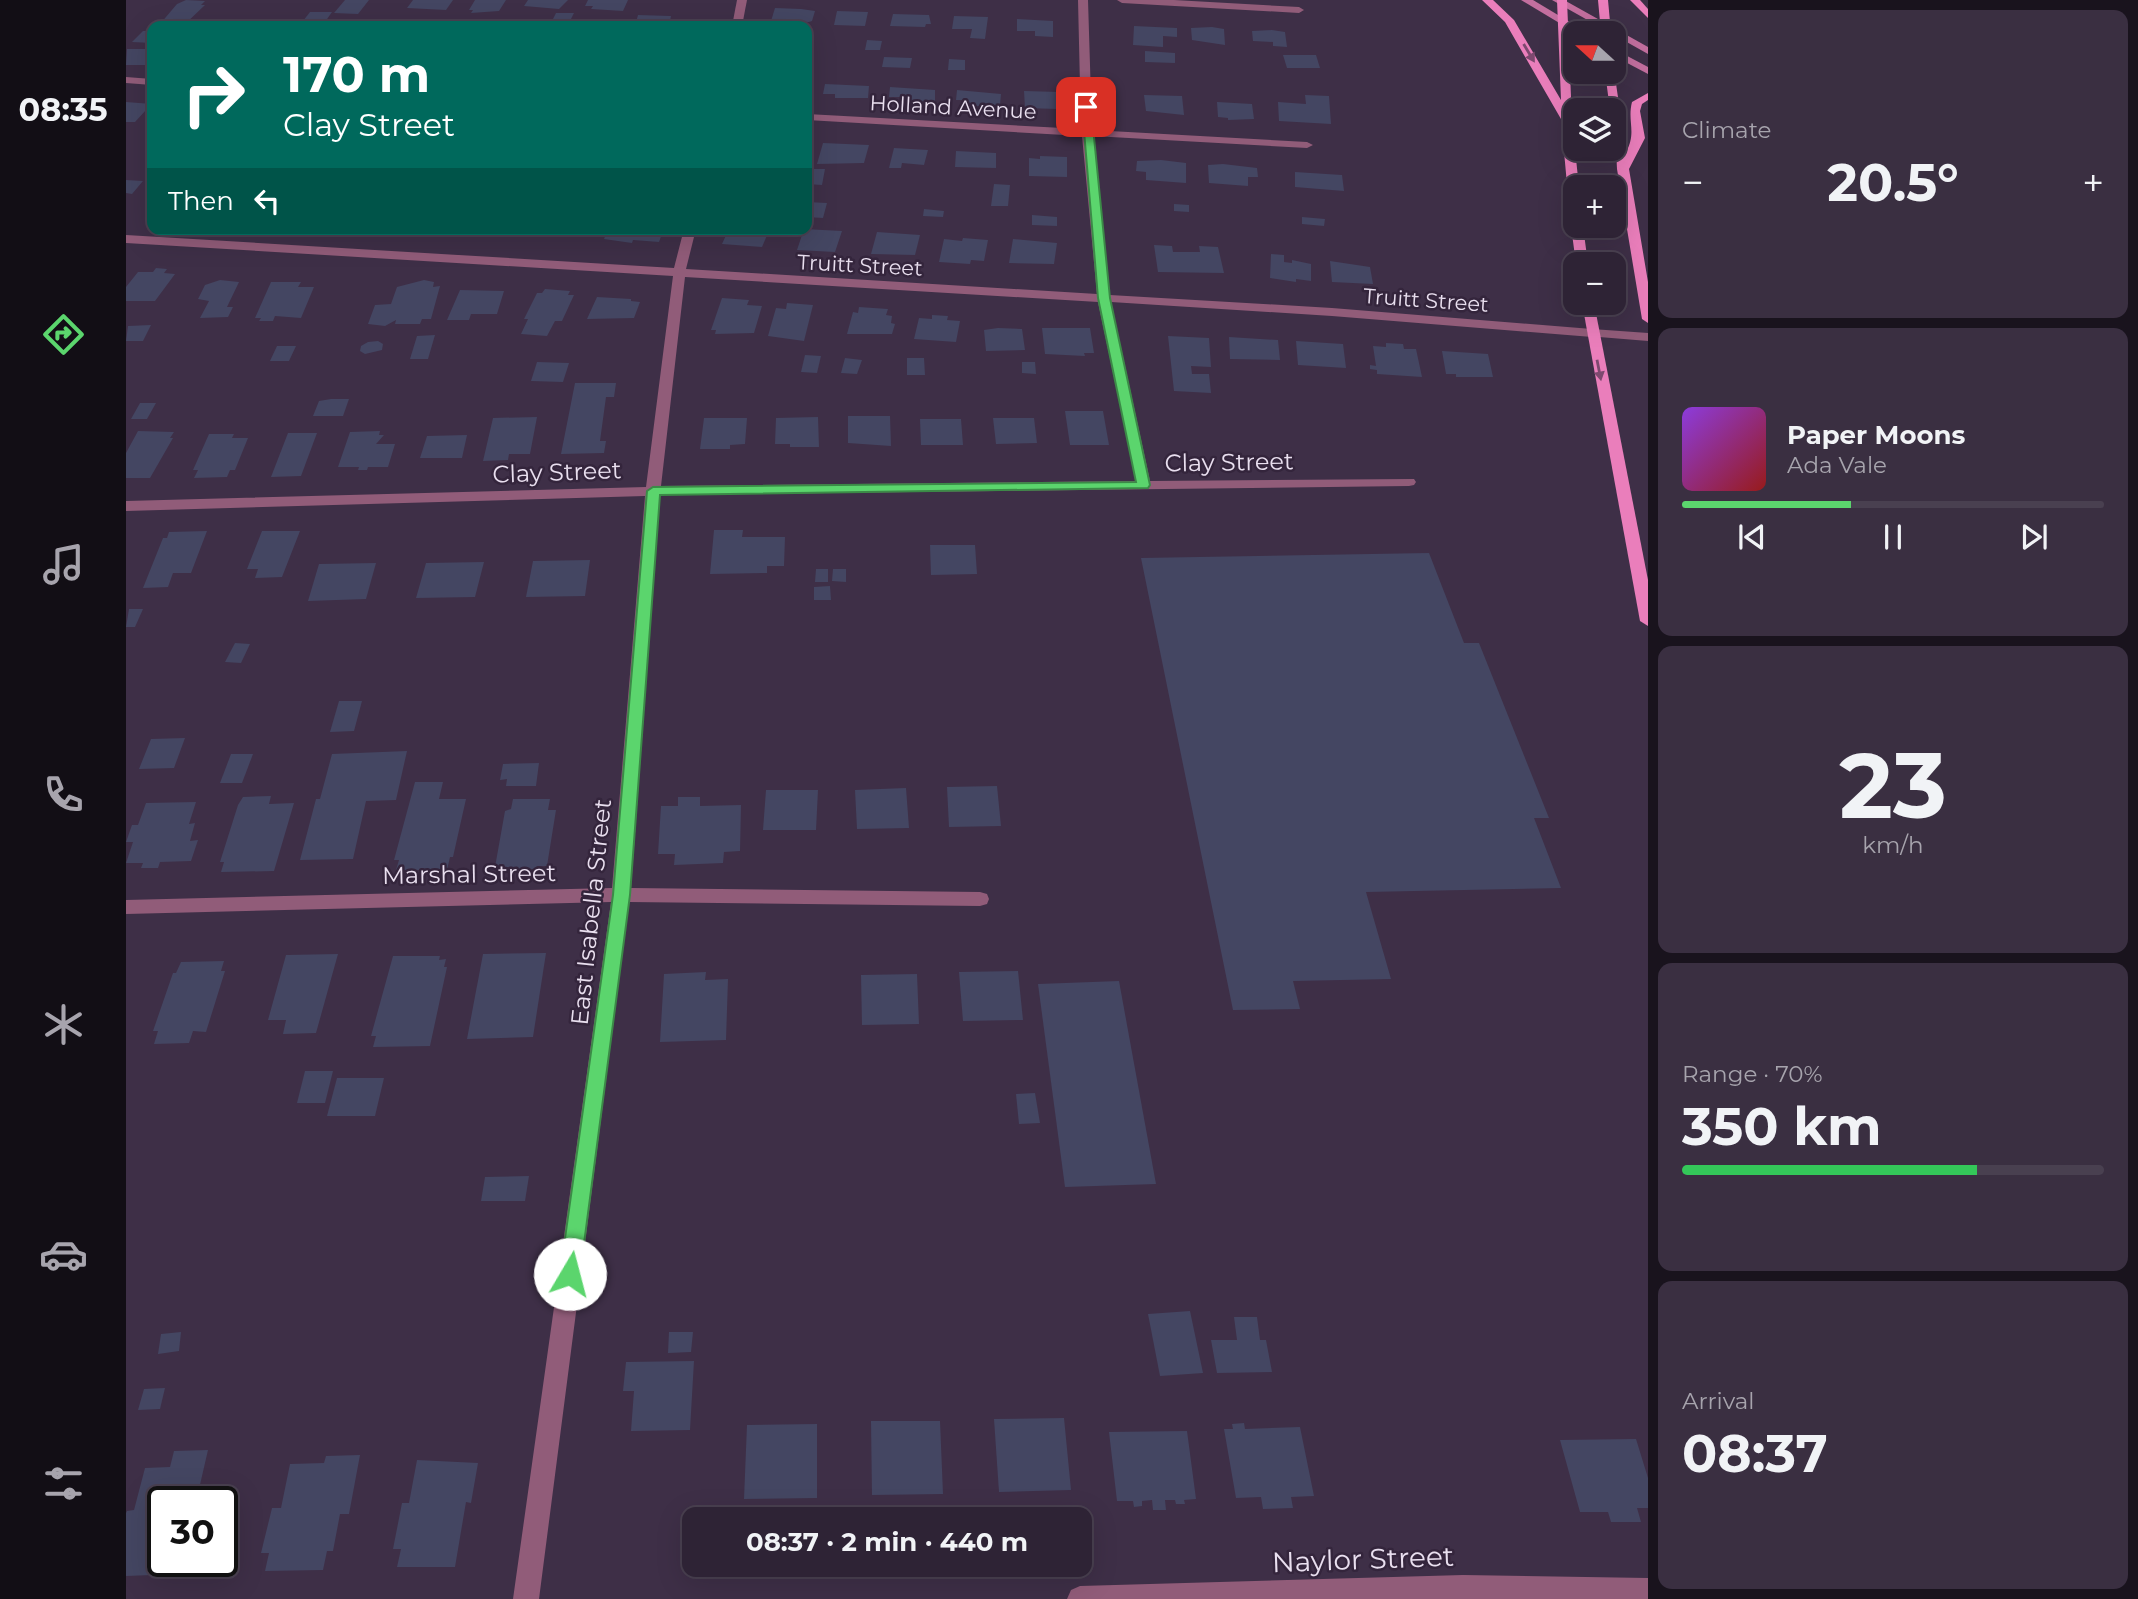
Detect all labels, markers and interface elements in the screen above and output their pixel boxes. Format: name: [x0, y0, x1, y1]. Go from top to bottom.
north arrow: [1563, 21, 1626, 84]
map controls: [1563, 21, 1626, 315]
one-way arrow: [1522, 43, 1535, 62]
text: 170 m: [283, 45, 430, 104]
icon: right: [168, 49, 259, 140]
pin: [1056, 77, 1116, 137]
icon: arrive: [1067, 88, 1105, 126]
text: 08:35: [19, 90, 107, 129]
street label: Holland Avenue: [869, 90, 1037, 124]
button: layers: [1563, 98, 1626, 161]
text: Clay Street: [283, 105, 455, 144]
text: Climate: [1682, 116, 1771, 144]
text: 20.5°: [1827, 151, 1959, 214]
text: −: [1682, 159, 1704, 206]
text: +: [2082, 159, 2104, 206]
button: +: [1563, 175, 1626, 238]
icon: left: [248, 182, 286, 220]
text: Then: [168, 185, 234, 217]
street label: Truitt Street: [797, 249, 923, 281]
button: −: [1563, 252, 1626, 315]
street label: Truitt Street: [1363, 283, 1489, 317]
icon: directions: [39, 310, 88, 359]
one-way arrow: [1594, 359, 1605, 381]
text: Paper Moons: [1787, 419, 1965, 451]
street label: Clay Street: [1164, 446, 1294, 478]
text: Ada Vale: [1787, 451, 1887, 479]
street label: Clay Street: [492, 455, 622, 489]
icon: previous: [1733, 518, 1771, 556]
icon: pause: [1874, 518, 1912, 556]
icon: next: [2015, 518, 2053, 556]
icon: music: [39, 540, 88, 589]
text: 23: [1839, 730, 1947, 841]
icon: phone: [39, 770, 88, 819]
street label: East Isabella Street: [565, 797, 617, 1027]
text: km/h: [1862, 831, 1924, 859]
street label: Marshal Street: [382, 858, 557, 890]
icon: climate: [39, 1000, 88, 1049]
text: Range · 70%: [1682, 1060, 1823, 1088]
text: 350 km: [1682, 1095, 1882, 1158]
icon: car: [39, 1230, 88, 1279]
position arrow: [533, 1237, 607, 1311]
text: Arrival: [1682, 1387, 1755, 1415]
text: 08:37: [1682, 1422, 1828, 1485]
icon: filters: [39, 1459, 88, 1508]
speed limit sign: 30: [147, 1486, 238, 1577]
text: 08:37 · 2 min · 440 m: [746, 1526, 1028, 1558]
street label: Naylor Street: [1271, 1539, 1455, 1579]

